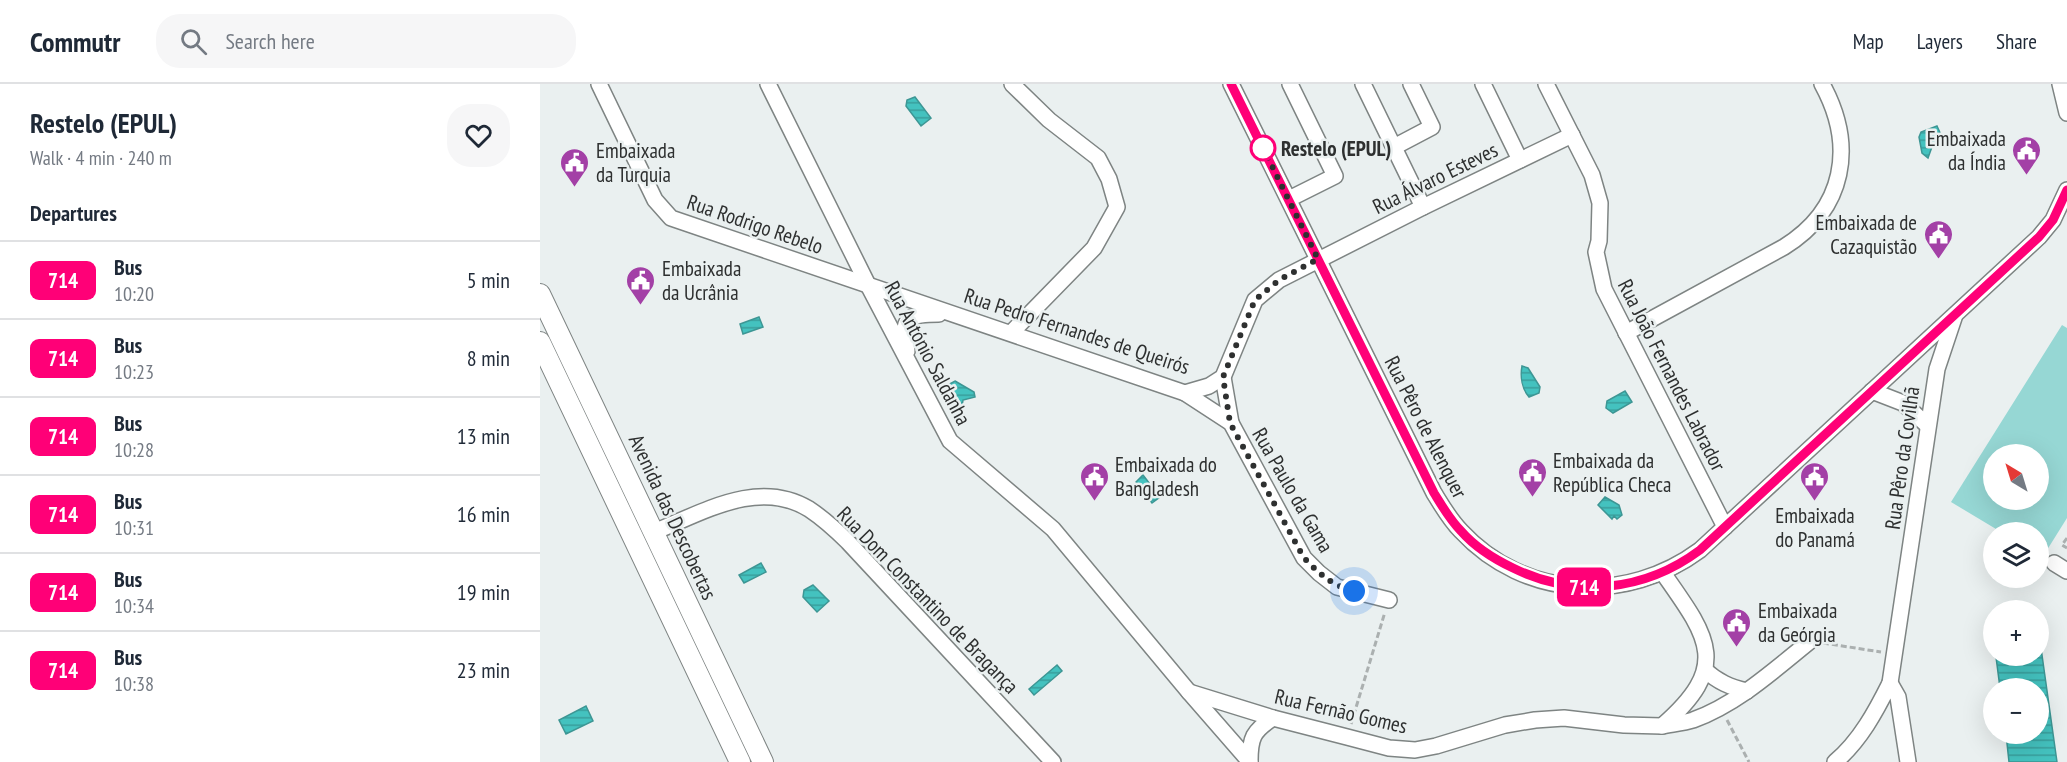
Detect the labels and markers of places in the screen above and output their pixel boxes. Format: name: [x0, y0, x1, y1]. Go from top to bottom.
place label: Embaixada da Índia: [1927, 125, 2006, 176]
public building icon: Embaixada da Índia: [2011, 134, 2043, 176]
marker: Restelo (EPUL): [1250, 135, 1276, 161]
place label: Restelo (EPUL): [1281, 135, 1391, 162]
place label: Embaixada da Turquia: [596, 137, 675, 188]
public building icon: Embaixada da Turquia: [559, 146, 591, 188]
place label: Embaixada de Cazaquistão: [1815, 209, 1917, 260]
public building icon: Embaixada de Cazaquistão: [1922, 218, 1954, 260]
place label: Embaixada da Ucrânia: [662, 255, 741, 306]
public building icon: Embaixada da Ucrânia: [625, 264, 657, 306]
place label: Embaixada da República Checa: [1553, 447, 1671, 498]
place label: Embaixada do Bangladesh: [1115, 451, 1217, 502]
public building icon: Embaixada da República Checa: [1516, 456, 1548, 498]
public building icon: Embaixada do Bangladesh: [1078, 460, 1110, 502]
public building icon: Embaixada do Panamá: [1799, 460, 1831, 502]
place label: Embaixada do Panamá: [1775, 502, 1855, 553]
place label: Embaixada da Geórgia: [1758, 597, 1837, 648]
public building icon: Embaixada da Geórgia: [1721, 606, 1753, 648]

